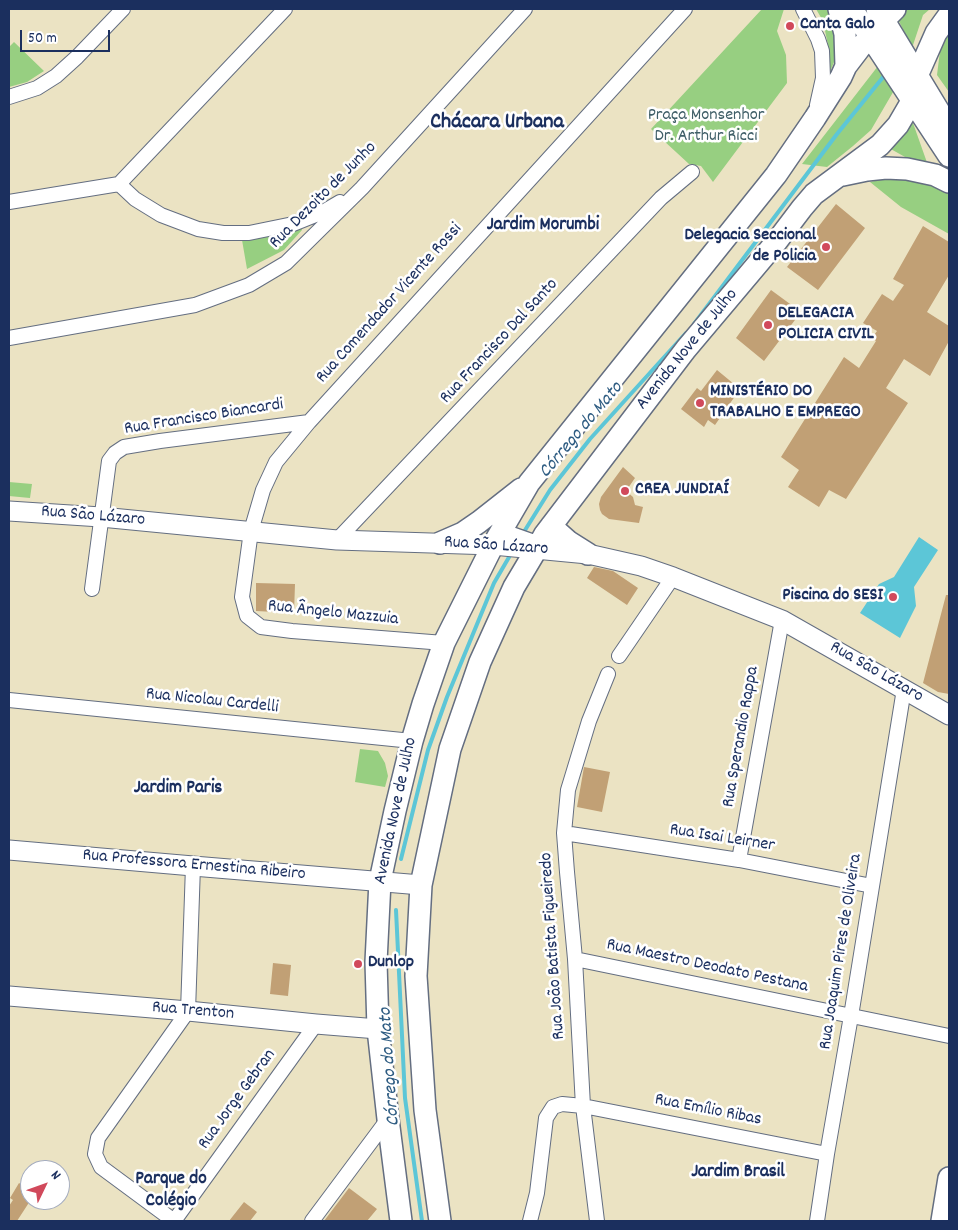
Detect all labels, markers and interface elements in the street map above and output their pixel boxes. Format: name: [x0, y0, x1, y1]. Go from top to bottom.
place label: Canta Galo: [800, 15, 875, 37]
scale bar: [22, 20, 112, 52]
marker: Canta Galo: [784, 20, 796, 32]
text: 50 m: [28, 28, 57, 50]
park label: Praça Monsenhor Dr. Arthur Ricci: [648, 106, 764, 148]
district label: Chácara Urbana: [430, 111, 564, 137]
street label: Rua Dezoito de Junho: [266, 138, 382, 254]
district label: Jardim Morumbi: [487, 215, 599, 237]
street label: Rua Comendador Vicente Rossi: [312, 219, 468, 389]
place label: Delegacia Seccional de Policia: [684, 226, 816, 268]
marker: Delegacia Seccional de Policia: [820, 241, 832, 253]
street label: Rua Francisco Dal Santo: [436, 275, 564, 409]
street label: Avenida Nove de Julho: [633, 285, 743, 415]
place label: DELEGACIA POLICIA CIVIL: [778, 304, 874, 346]
marker: DELEGACIA POLICIA CIVIL: [762, 319, 774, 331]
water label: Córrego do Mato: [535, 378, 629, 484]
place label: MINISTÉRIO DO TRABALHO E EMPREGO: [710, 382, 861, 424]
street label: Rua Francisco Biancardi: [123, 395, 285, 441]
marker: MINISTÉRIO DO TRABALHO E EMPREGO: [694, 397, 706, 409]
place label: CREA JUNDIAÍ: [635, 480, 729, 502]
marker: CREA JUNDIAÍ: [619, 485, 631, 497]
street label: Rua São Lázaro: [40, 502, 146, 532]
street label: Rua São Lázaro: [443, 533, 549, 561]
place label: Piscina do SESI: [782, 586, 883, 608]
marker: Piscina do SESI: [887, 591, 899, 603]
street label: Rua Ângelo Mazzuia: [267, 596, 399, 632]
street label: Rua São Lázaro: [825, 638, 927, 708]
street label: Rua Sperandio Rappa: [719, 665, 765, 809]
street label: Rua Nicolau Cardelli: [145, 684, 279, 720]
street label: Avenida Nove de Julho: [371, 736, 423, 886]
district label: Jardim Paris: [134, 778, 222, 800]
street label: Rua Isai Leirner: [668, 820, 776, 858]
street label: Rua Professora Ernestina Ribeiro: [82, 845, 306, 887]
street label: Rua João Batista Figueiredo: [537, 852, 571, 1040]
street label: Rua Joaquim Pires de Oliveira: [816, 853, 868, 1051]
street label: Rua Maestro Deodato Pestana: [604, 935, 810, 999]
place label: Dunlop: [368, 953, 414, 975]
marker: Dunlop: [352, 958, 364, 970]
street label: Rua Trenton: [151, 998, 235, 1026]
water label: Córrego do Mato: [375, 1007, 407, 1127]
street label: Rua Jorge Gebran: [194, 1046, 282, 1154]
street label: Rua Emílio Ribas: [653, 1090, 763, 1132]
north arrow: [20, 1160, 70, 1210]
district label: Jardim Brasil: [691, 1162, 785, 1184]
text: N: [46, 1166, 65, 1185]
district label: Parque do Colégio: [135, 1169, 207, 1213]

